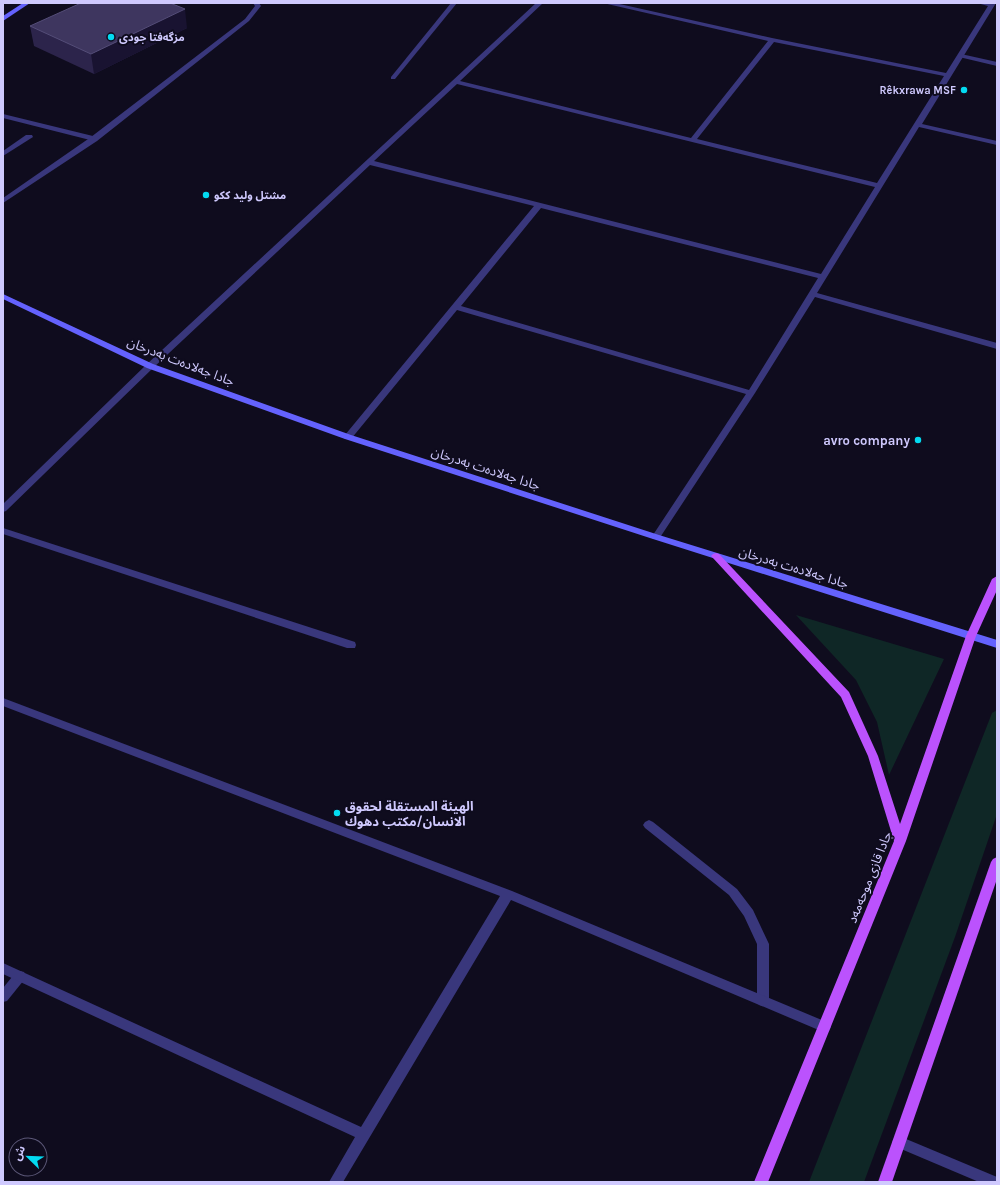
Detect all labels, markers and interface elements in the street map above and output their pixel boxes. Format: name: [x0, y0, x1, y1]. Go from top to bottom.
place label: مزگەفتا جودی: [119, 31, 185, 44]
marker: مزگەفتا جودی: [106, 32, 116, 42]
place label: Rêkxrawa MSF: [880, 84, 956, 97]
marker: Rêkxrawa MSF: [959, 85, 969, 95]
place label: مشتل وليد ككو: [214, 189, 286, 202]
marker: مشتل وليد ككو: [201, 190, 211, 200]
street label: جادا جەلادەت بەدرخان: [125, 334, 237, 390]
place label: avro company: [823, 433, 910, 448]
marker: avro company: [913, 435, 923, 445]
street label: جادا جەلادەت بەدرخان: [429, 444, 542, 494]
street label: جادا جەلادەت بەدرخان: [737, 544, 851, 592]
place label: الهيئة المستقلة لحقوق الانسان/مكتب دهوك: [345, 799, 473, 829]
marker: الهيئة المستقلة لحقوق الانسان/مكتب دهوك: [332, 808, 342, 818]
street label: جادا قازی موحەمەد: [844, 829, 896, 926]
north arrow: [8, 1137, 48, 1177]
text: ش: [10, 1144, 28, 1163]

